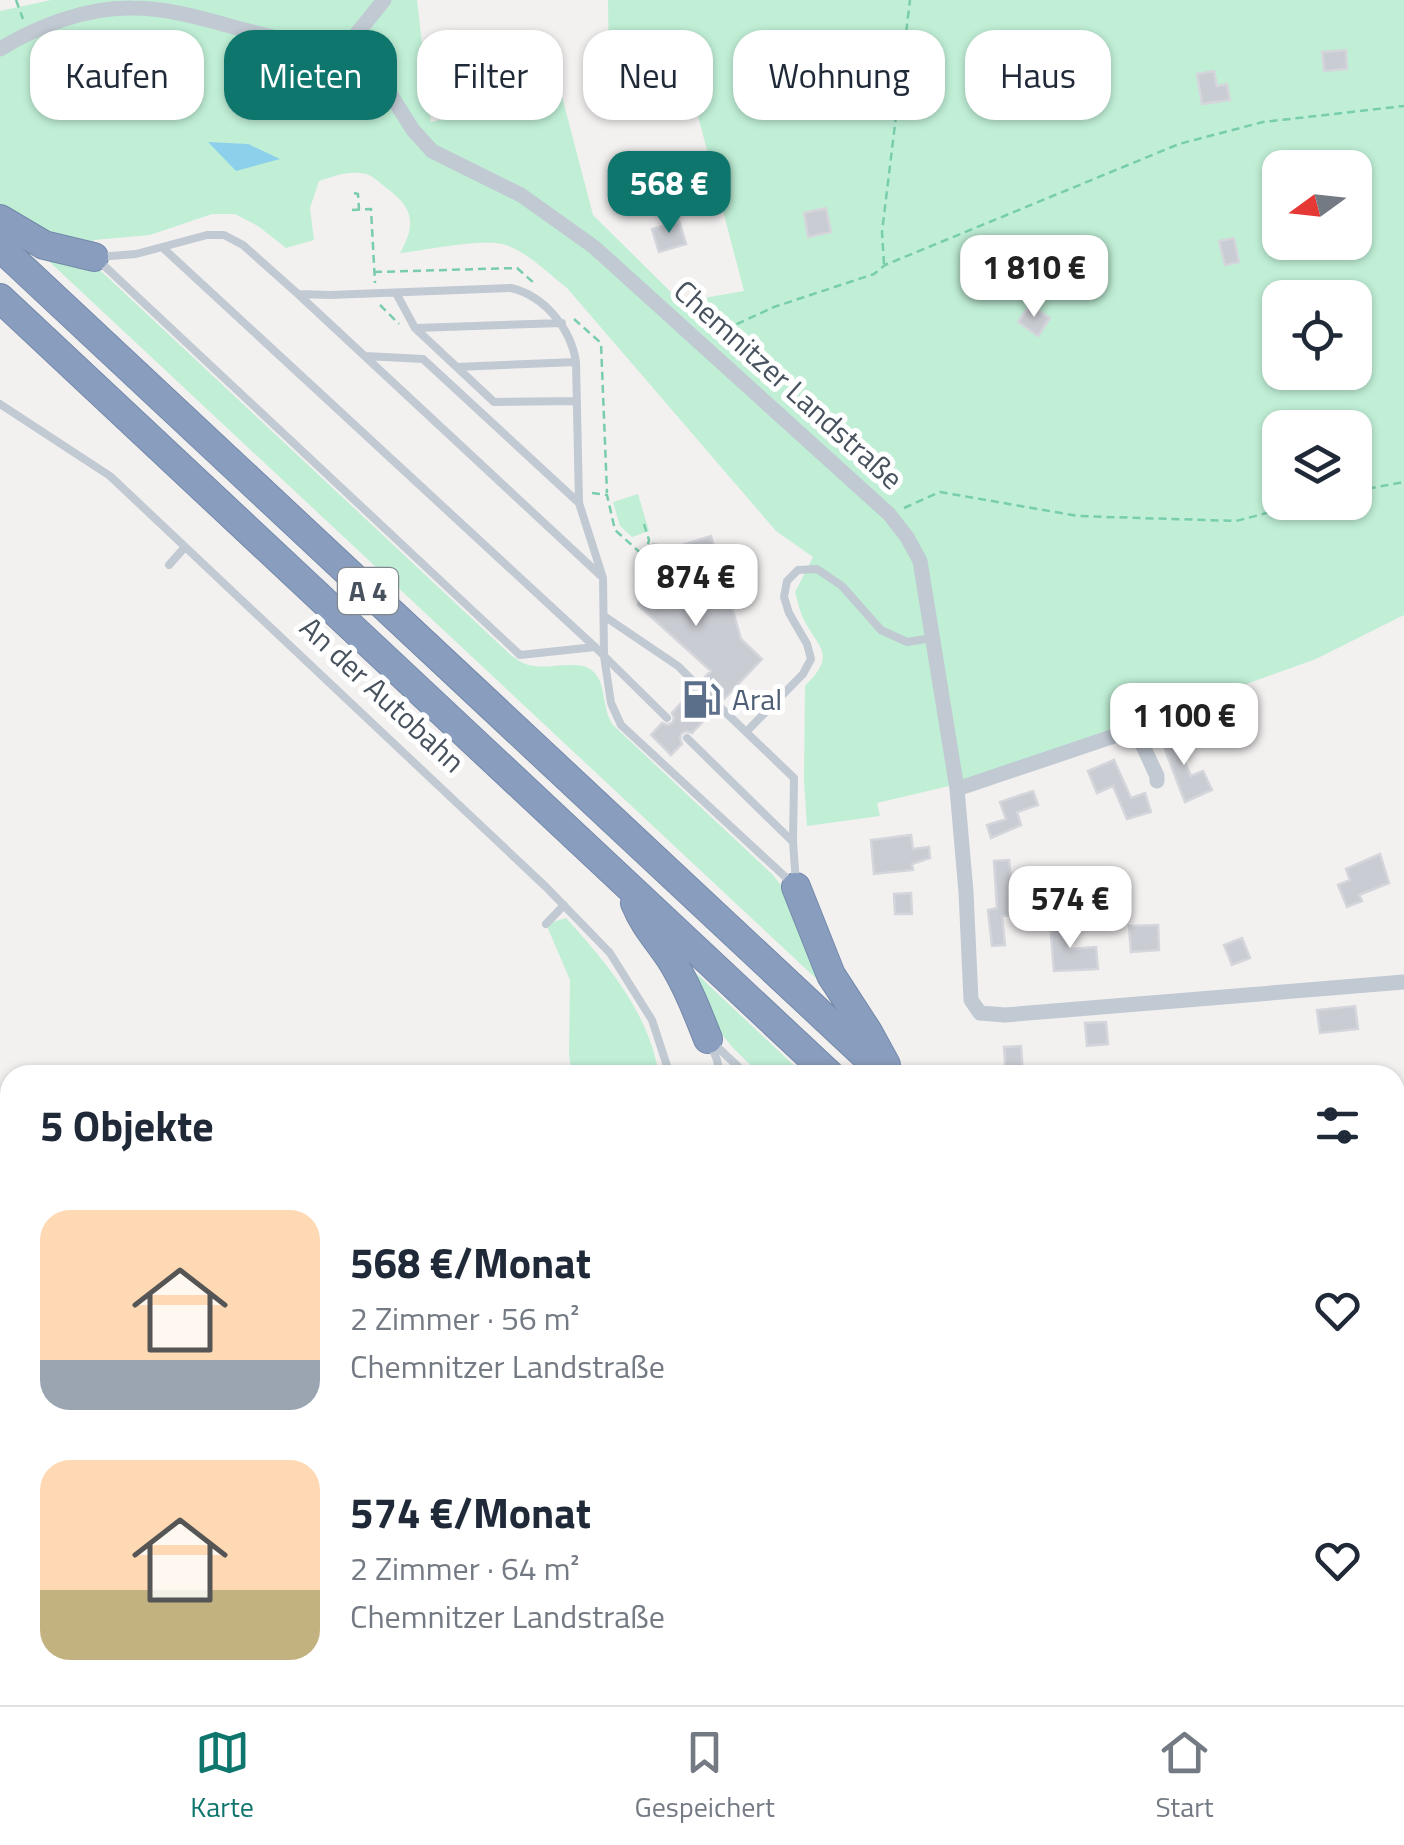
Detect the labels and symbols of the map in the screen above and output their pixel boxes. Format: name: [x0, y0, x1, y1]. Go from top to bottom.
north arrow: [1262, 150, 1372, 260]
pin: 568 €: [599, 151, 739, 236]
pin: 1 810 €: [942, 235, 1126, 320]
street label: Chemnitzer Landstraße: [664, 268, 914, 500]
pin: 874 €: [626, 544, 766, 629]
road number: A 4: [338, 568, 398, 614]
street label: An der Autobahn: [290, 605, 476, 783]
place label: Aral: [732, 676, 782, 722]
fuel station icon: Aral: [681, 679, 723, 721]
pin: 1 100 €: [1092, 683, 1276, 768]
pin: 574 €: [1000, 866, 1140, 951]

